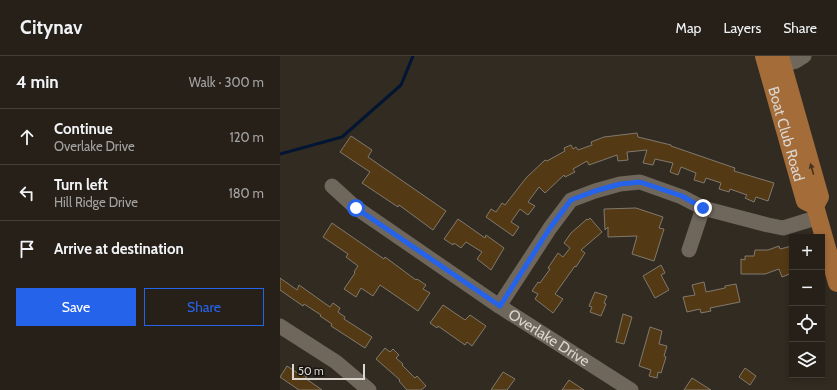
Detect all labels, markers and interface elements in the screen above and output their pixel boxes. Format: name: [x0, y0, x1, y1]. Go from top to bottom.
text: Citynav: [20, 16, 82, 39]
text: Map: [676, 19, 701, 37]
text: Layers: [723, 19, 761, 37]
text: Share: [783, 19, 817, 37]
text: 4 min: [16, 72, 59, 92]
text: Walk · 300 m: [189, 74, 264, 90]
street label: Boat Club Road: [764, 85, 808, 183]
text: Continue: [54, 120, 113, 138]
icon: ahead: [16, 126, 38, 148]
text: 120 m: [230, 129, 264, 145]
text: Overlake Drive: [54, 138, 135, 154]
one-way arrow: [809, 163, 815, 175]
text: Turn left: [54, 176, 108, 194]
icon: left: [16, 182, 38, 204]
text: 180 m: [228, 185, 264, 201]
text: Hill Ridge Drive: [54, 194, 138, 210]
route start: [347, 199, 365, 217]
route end: [694, 199, 712, 217]
map controls: [789, 234, 825, 378]
button: +: [789, 234, 825, 270]
icon: arrive: [16, 238, 38, 260]
text: Arrive at destination: [54, 240, 184, 258]
button: −: [789, 270, 825, 306]
button: Save: [16, 288, 136, 326]
button: Share: [144, 288, 264, 326]
street label: Overlake Drive: [505, 305, 593, 370]
button: locate: [789, 306, 825, 342]
button: layers: [789, 342, 825, 378]
scale bar: [292, 362, 365, 381]
text: 50 m: [298, 364, 324, 378]

